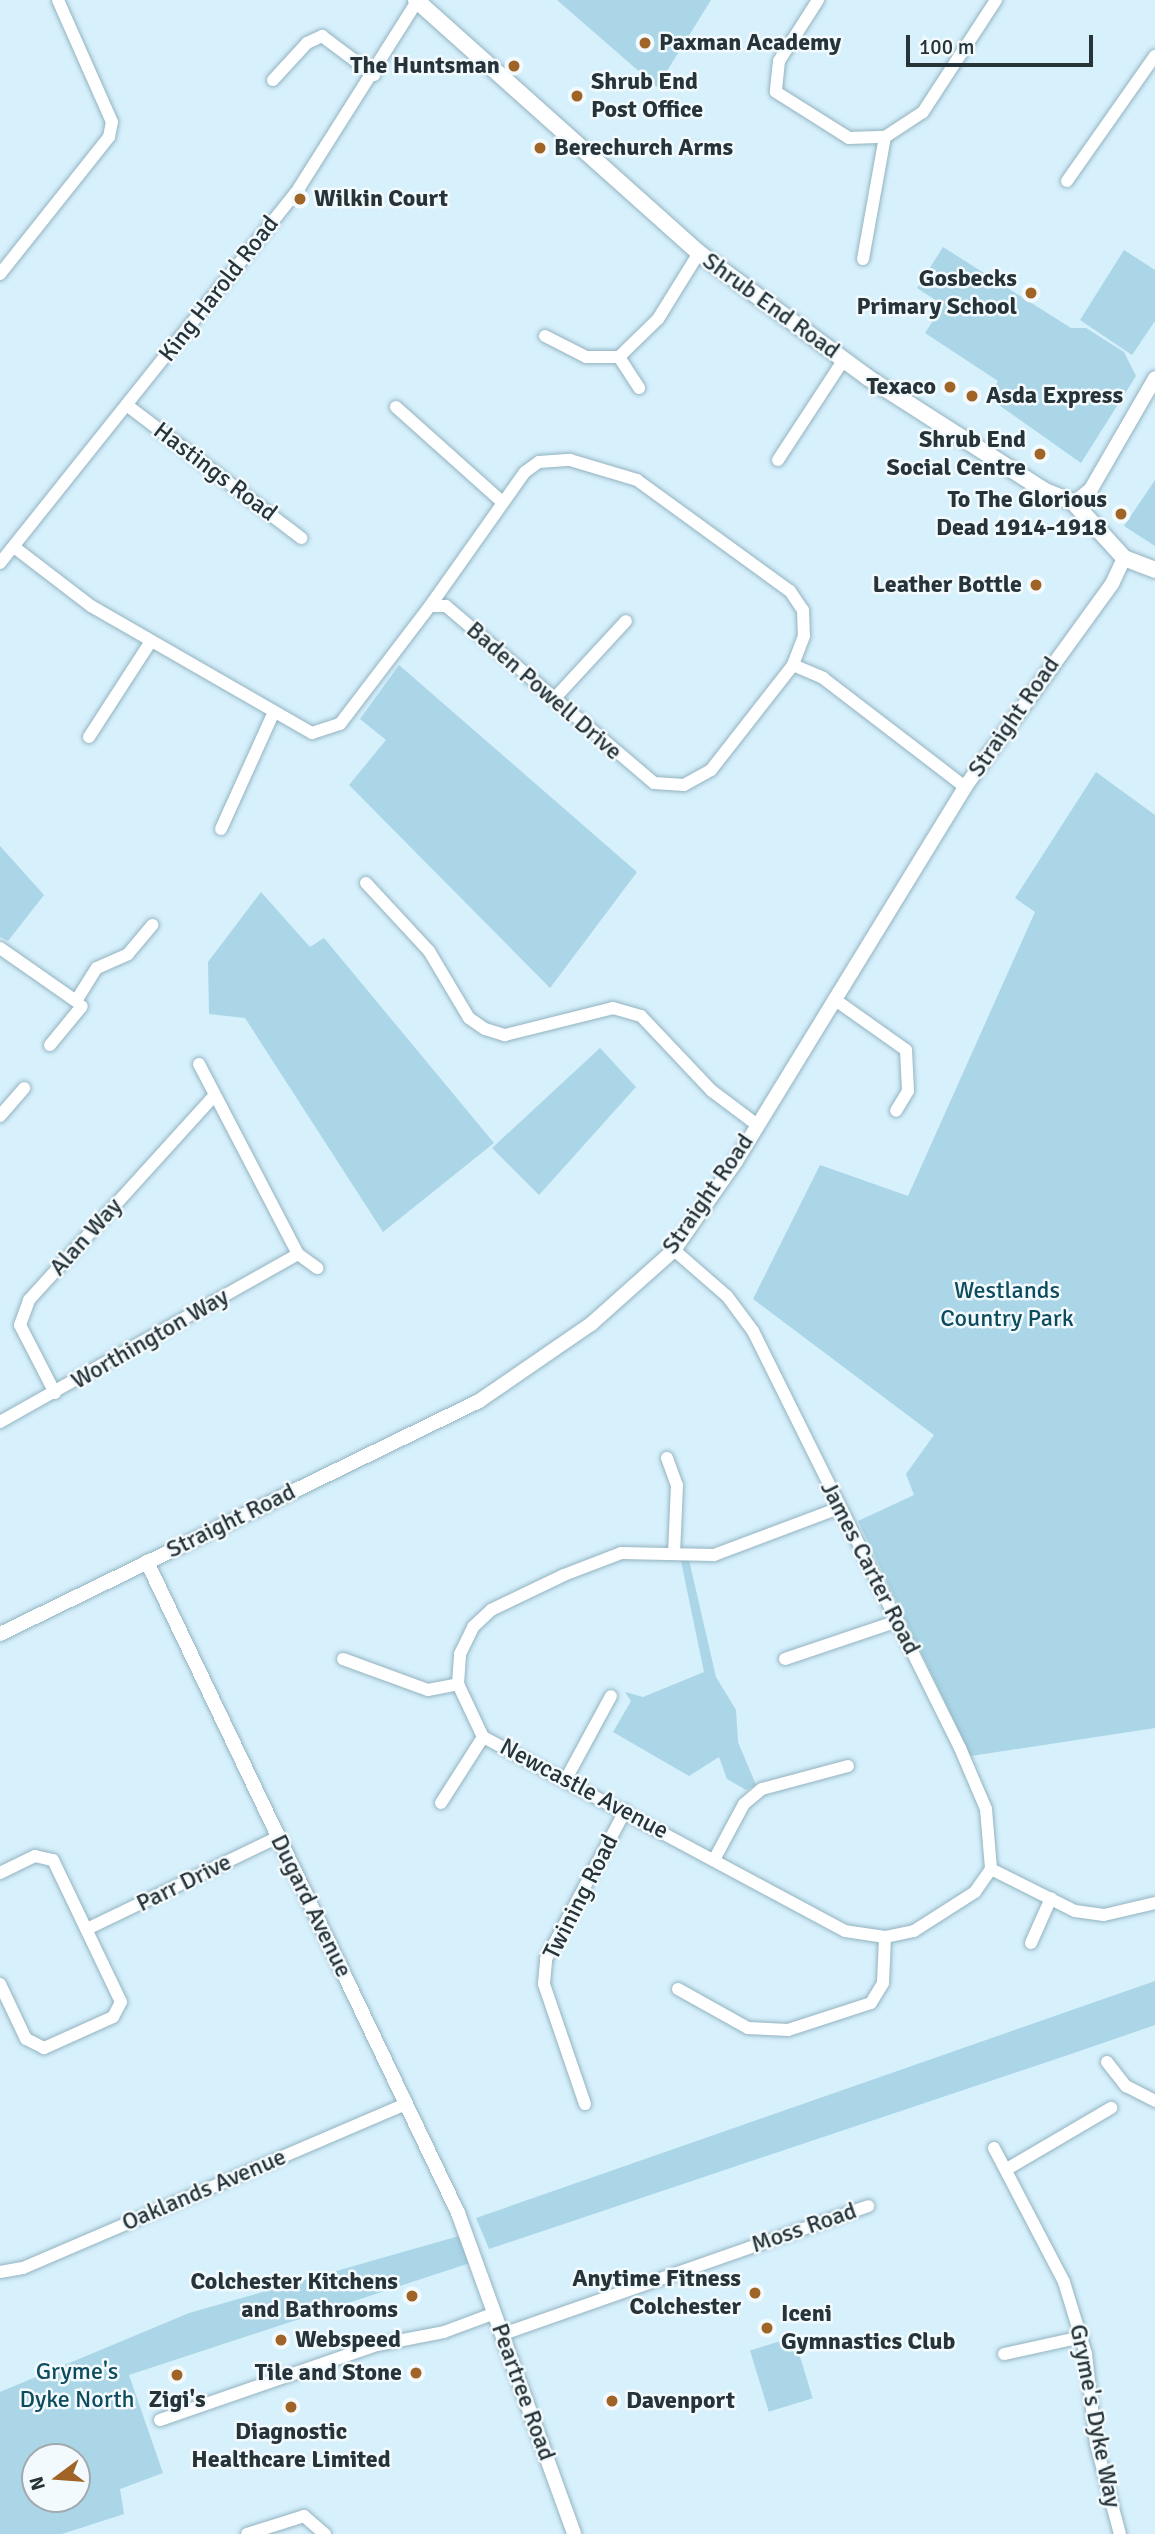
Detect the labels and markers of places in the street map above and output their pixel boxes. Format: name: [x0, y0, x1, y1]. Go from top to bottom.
place label: Paxman Academy: [659, 29, 841, 57]
marker: Paxman Academy: [637, 35, 653, 51]
place label: The Huntsman: [350, 52, 500, 80]
marker: The Huntsman: [506, 58, 522, 74]
place label: Shrub End Post Office: [591, 68, 703, 124]
marker: Shrub End Post Office: [569, 88, 585, 104]
place label: Berechurch Arms: [554, 134, 733, 162]
marker: Berechurch Arms: [532, 140, 548, 156]
place label: Wilkin Court: [314, 185, 448, 213]
marker: Wilkin Court: [292, 191, 308, 207]
place label: Gosbecks Primary School: [856, 265, 1017, 321]
marker: Gosbecks Primary School: [1023, 285, 1039, 301]
place label: Texaco: [866, 373, 936, 401]
marker: Texaco: [942, 379, 958, 395]
place label: Asda Express: [986, 382, 1123, 410]
marker: Asda Express: [964, 388, 980, 404]
place label: Shrub End Social Centre: [887, 426, 1026, 482]
marker: Shrub End Social Centre: [1032, 446, 1048, 462]
place label: To The Glorious Dead 1914-1918: [936, 486, 1107, 542]
marker: To The Glorious Dead 1914-1918: [1113, 506, 1129, 522]
place label: Leather Bottle: [872, 571, 1022, 599]
marker: Leather Bottle: [1028, 577, 1044, 593]
place label: Anytime Fitness Colchester: [572, 2265, 741, 2321]
place label: Colchester Kitchens and Bathrooms: [190, 2268, 398, 2324]
marker: Anytime Fitness Colchester: [747, 2285, 763, 2301]
marker: Colchester Kitchens and Bathrooms: [404, 2288, 420, 2304]
place label: Iceni Gymnastics Club: [781, 2300, 955, 2356]
marker: Iceni Gymnastics Club: [759, 2320, 775, 2336]
place label: Webspeed: [295, 2326, 401, 2354]
marker: Webspeed: [273, 2332, 289, 2348]
place label: Tile and Stone: [255, 2359, 402, 2387]
marker: Tile and Stone: [408, 2365, 424, 2381]
marker: Zigi's: [169, 2367, 185, 2383]
place label: Zigi's: [148, 2386, 206, 2414]
place label: Davenport: [626, 2387, 735, 2415]
marker: Davenport: [604, 2393, 620, 2409]
marker: Diagnostic Healthcare Limited: [283, 2399, 299, 2415]
place label: Diagnostic Healthcare Limited: [191, 2418, 391, 2474]

